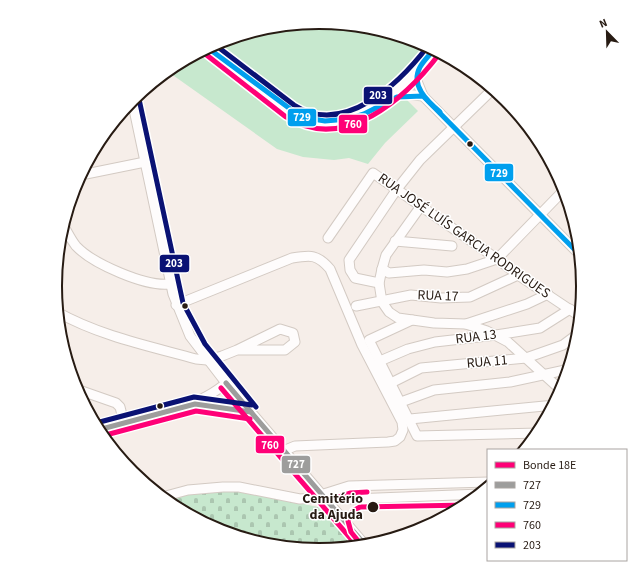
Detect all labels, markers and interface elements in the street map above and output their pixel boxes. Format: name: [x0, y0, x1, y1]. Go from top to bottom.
north arrow: [587, 12, 627, 52]
text: N: [597, 15, 610, 32]
line badge: 203: [363, 86, 393, 105]
text: 203: [369, 88, 387, 103]
line badge: 729: [287, 108, 317, 127]
text: 729: [293, 110, 311, 125]
line badge: 760: [338, 114, 368, 134]
text: 760: [344, 117, 362, 132]
unlabelled marker: [465, 139, 475, 149]
line badge: 729: [484, 163, 514, 182]
text: 729: [490, 166, 508, 181]
street label: RUA JOSÉ LUÍS GARCIA RODRIGUES: [374, 169, 554, 303]
line badge: 203: [159, 254, 190, 273]
text: 203: [165, 256, 183, 271]
street label: RUA 17: [417, 285, 459, 307]
unlabelled marker: [180, 301, 190, 311]
street label: RUA 13: [454, 325, 498, 349]
street label: RUA 11: [466, 350, 508, 374]
unlabelled marker: [155, 401, 165, 411]
line badge: 760: [255, 435, 285, 454]
text: 760: [261, 438, 279, 453]
legend: [487, 449, 627, 561]
line badge: 727: [281, 455, 311, 474]
text: 727: [287, 457, 305, 472]
text: Bonde 18E: [523, 457, 576, 474]
text: 727: [523, 477, 541, 494]
place label: Cemitério da Ajuda: [302, 489, 363, 525]
text: 729: [523, 497, 541, 514]
marker: Cemitério da Ajuda: [366, 500, 380, 514]
text: 760: [523, 517, 541, 534]
text: 203: [523, 537, 541, 554]

